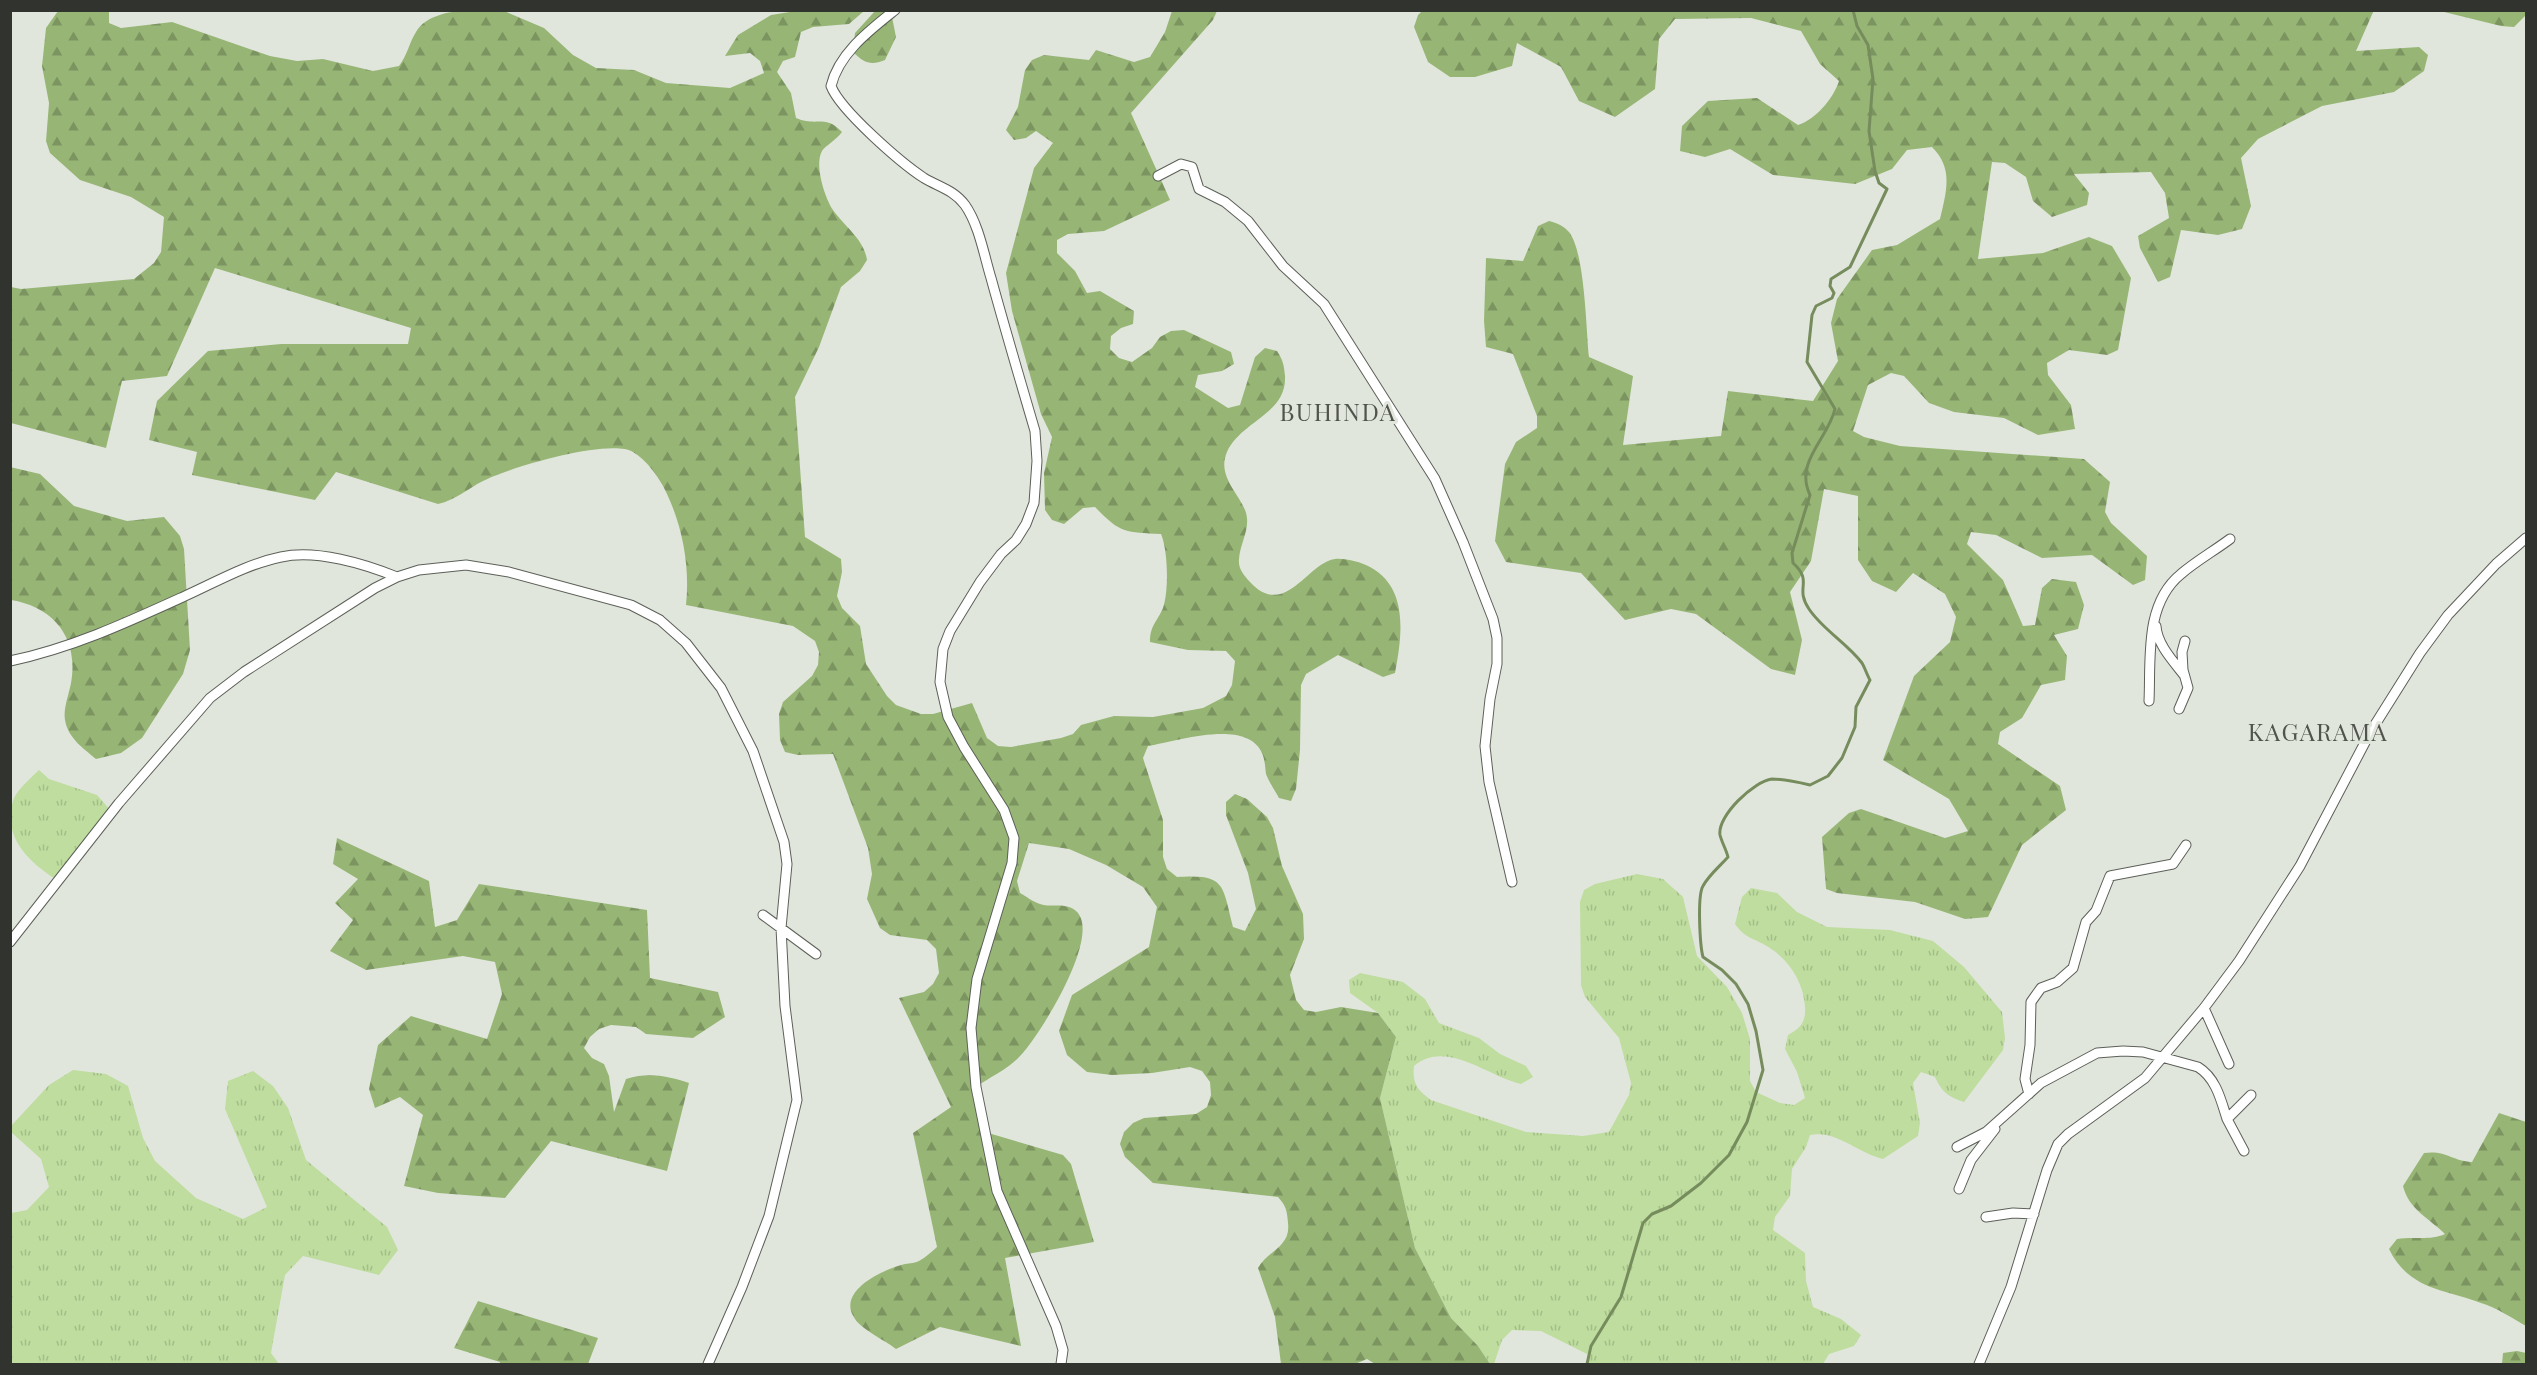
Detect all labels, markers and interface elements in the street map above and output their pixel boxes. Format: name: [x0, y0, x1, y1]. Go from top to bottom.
district label: BUHINDA: [1280, 395, 1396, 427]
district label: KAGARAMA: [2248, 715, 2388, 747]

